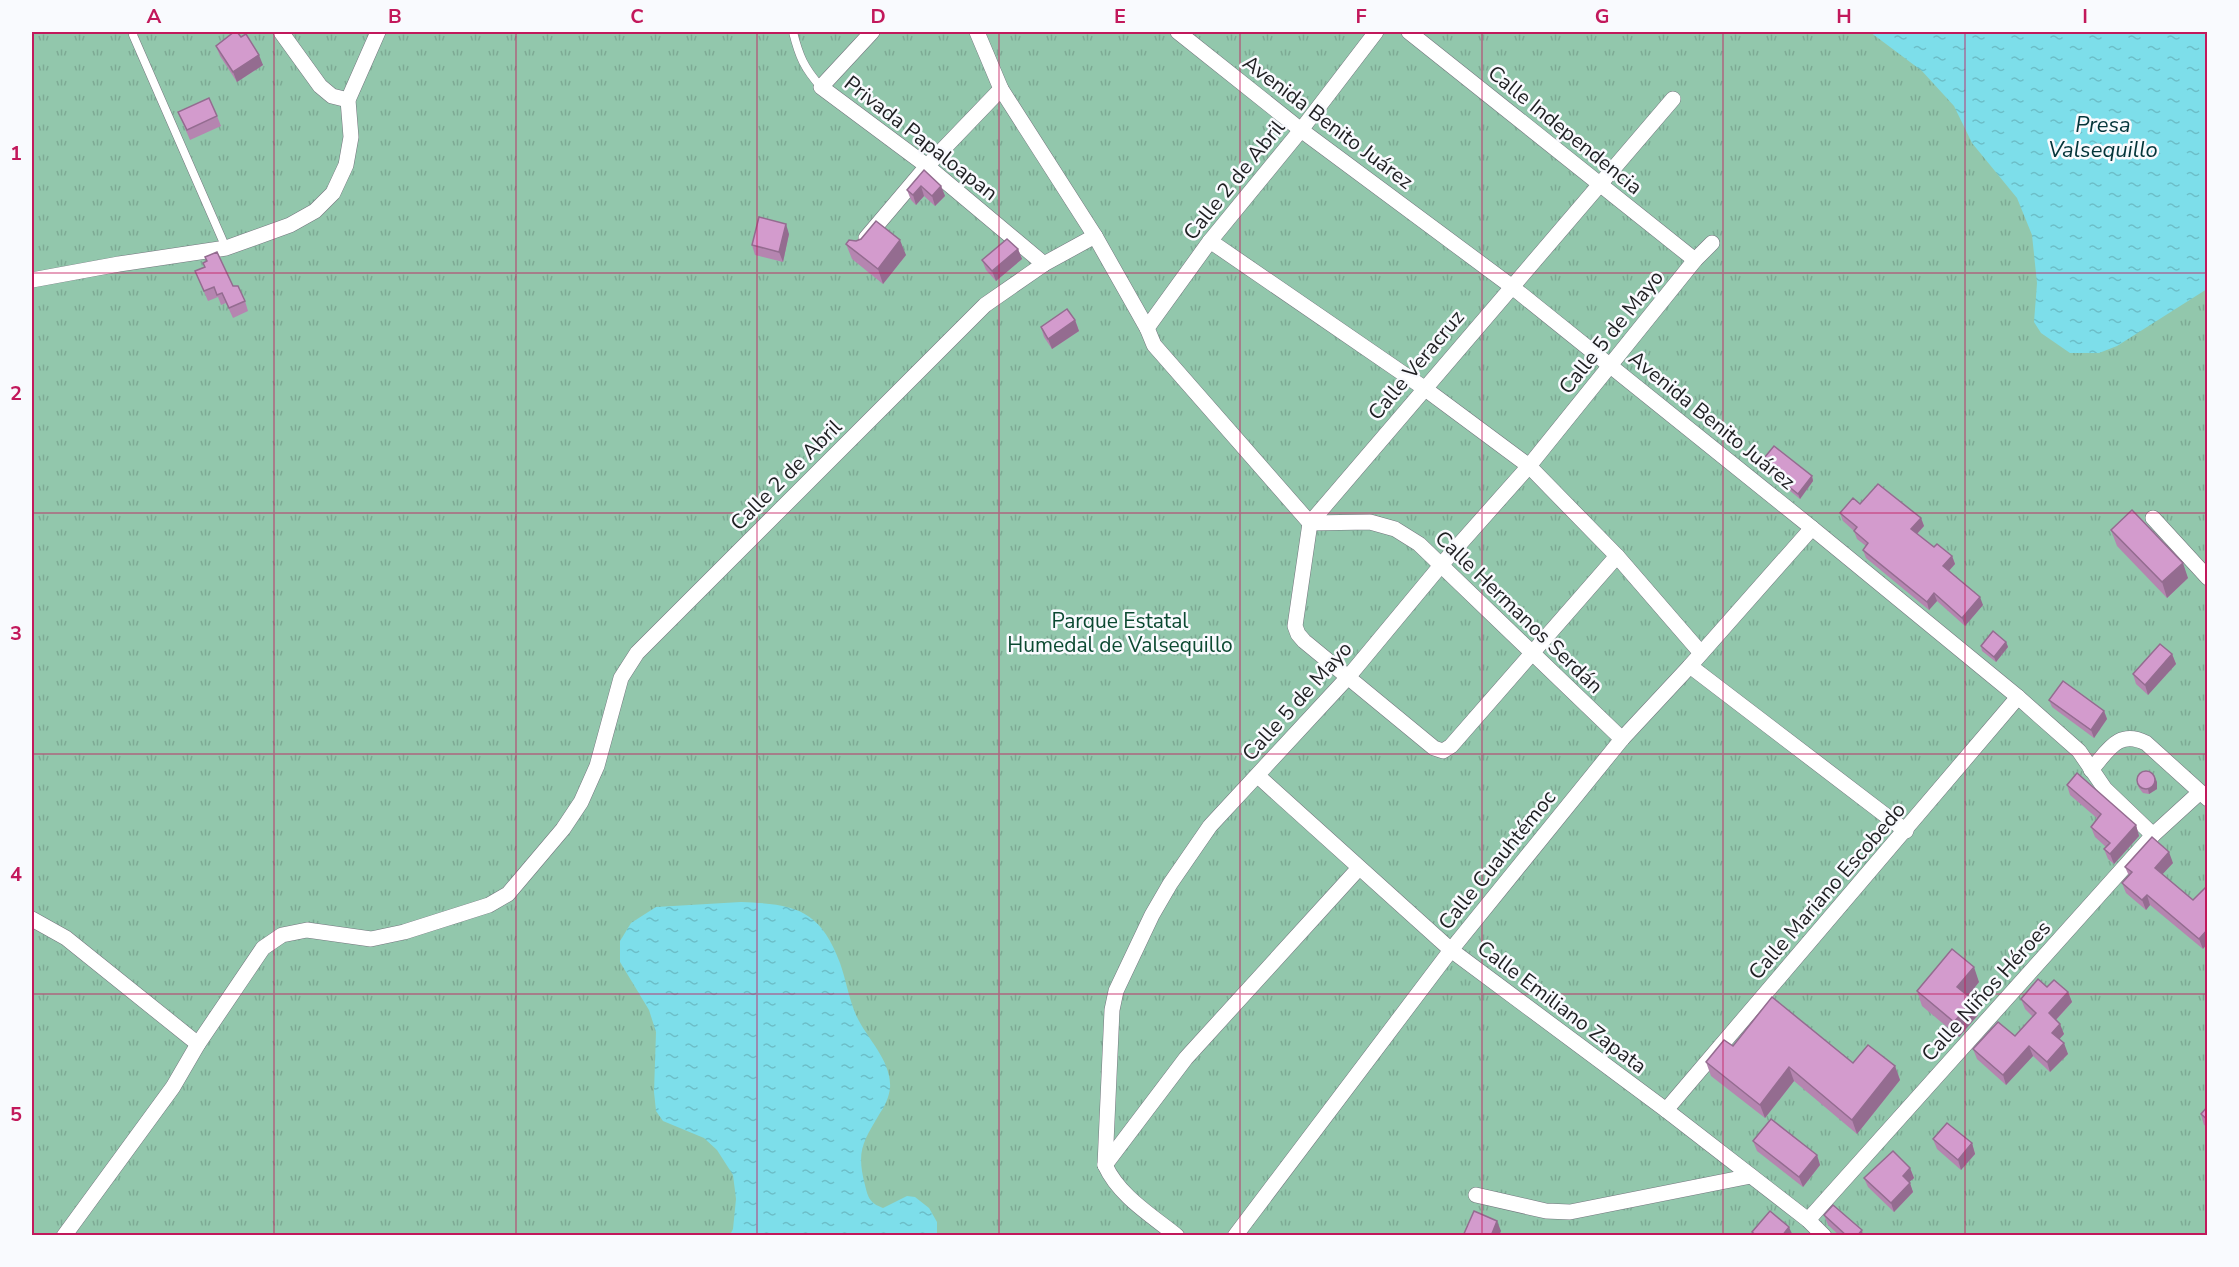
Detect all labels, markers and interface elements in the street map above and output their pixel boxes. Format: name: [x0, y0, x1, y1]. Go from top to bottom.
text: A: [147, 3, 162, 30]
text: B: [388, 3, 402, 30]
text: C: [630, 3, 644, 30]
text: D: [870, 3, 886, 30]
text: E: [1114, 3, 1126, 30]
text: F: [1355, 3, 1367, 30]
text: G: [1595, 3, 1609, 30]
text: H: [1836, 3, 1852, 30]
text: I: [2082, 3, 2088, 30]
street label: Avenida Benito Juárez: [1237, 49, 1419, 196]
street label: Calle Independencia: [1482, 59, 1648, 201]
street label: Privada Papaloapan: [839, 69, 1003, 207]
water label: Presa Valsequillo: [2048, 110, 2158, 165]
street label: Calle 2 de Abril: [1177, 114, 1292, 246]
text: 1: [10, 140, 22, 167]
street label: Calle 5 de Mayo: [1552, 264, 1670, 400]
street label: Calle Veracruz: [1362, 304, 1470, 426]
street label: Avenida Benito Juárez: [1623, 344, 1801, 496]
text: 2: [10, 380, 22, 407]
street label: Calle 2 de Abril: [724, 413, 848, 537]
street label: Calle Hermanos Serdán: [1429, 524, 1609, 700]
park label: Parque Estatal Humedal de Valsequillo: [1007, 607, 1233, 659]
text: 3: [10, 620, 22, 647]
street label: Calle 5 de Mayo: [1236, 635, 1358, 767]
street label: Calle Cuauhtémoc: [1432, 784, 1562, 936]
street label: Calle Mariano Escobedo: [1742, 796, 1912, 986]
text: 4: [10, 861, 22, 888]
street label: Calle Niños Héroes: [1915, 914, 2057, 1068]
street label: Calle Emiliano Zapata: [1472, 934, 1652, 1080]
text: 5: [10, 1101, 22, 1128]

